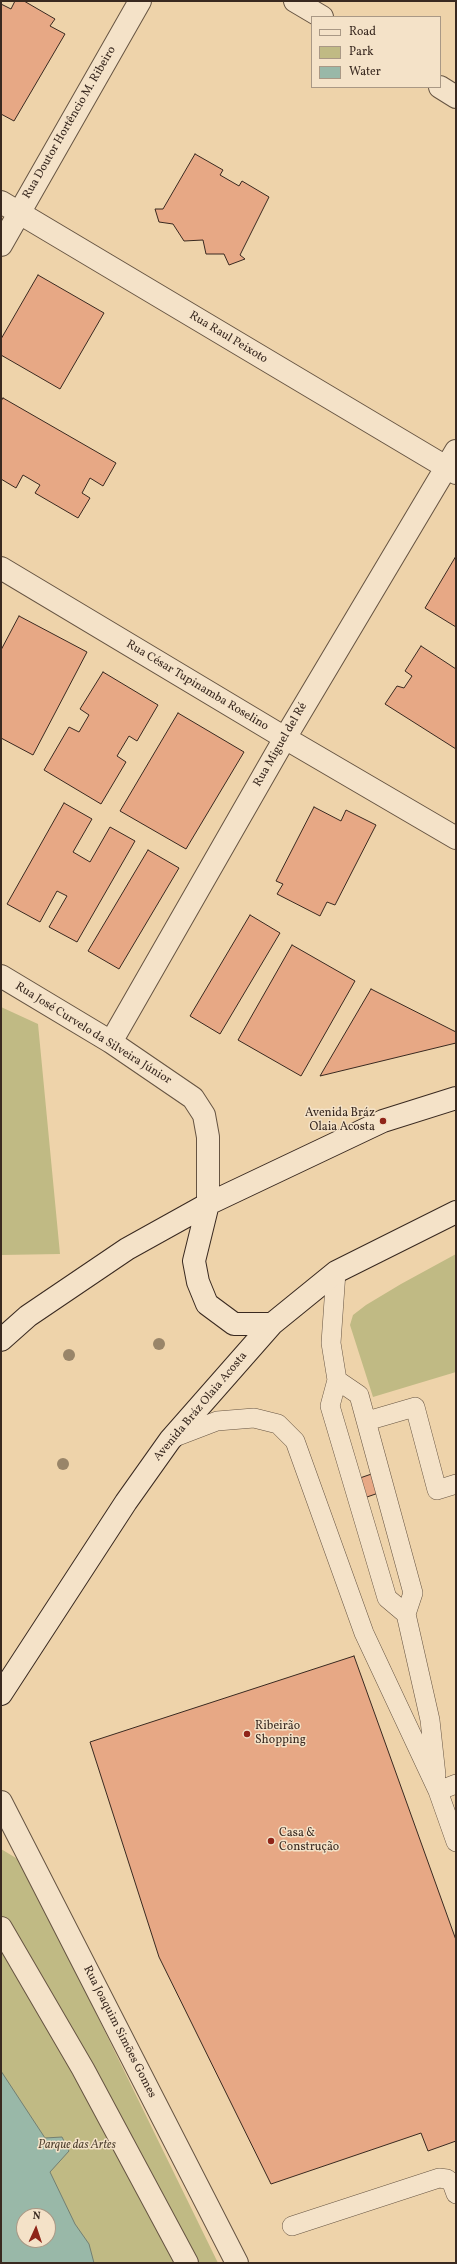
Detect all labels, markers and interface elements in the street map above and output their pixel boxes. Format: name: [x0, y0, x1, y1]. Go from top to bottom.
legend: [311, 16, 441, 88]
text: Road: [349, 24, 376, 40]
street label: Rua Doutor Hortêncio M. Ribeiro: [20, 44, 120, 202]
text: Park: [349, 44, 374, 60]
text: Water: [349, 64, 381, 80]
street label: Rua Raul Peixoto: [186, 309, 270, 367]
street label: Rua César Tupinamba Roselino: [123, 638, 271, 734]
street label: Rua Miguel del Ré: [251, 700, 311, 790]
street label: Rua José Curvelo da Silveira Júnior: [12, 980, 174, 1088]
place label: Avenida Bráz Olaia Acosta: [305, 1107, 375, 1135]
marker: Avenida Bráz Olaia Acosta: [378, 1116, 388, 1126]
street label: Avenida Bráz Olaia Acosta: [151, 1349, 251, 1465]
place label: Ribeirão Shopping: [255, 1720, 306, 1748]
marker: Ribeirão Shopping: [242, 1729, 252, 1739]
place label: Casa & Construção: [279, 1827, 339, 1855]
marker: Casa & Construção: [266, 1836, 276, 1846]
street label: Rua Joaquim Simões Gomes: [79, 1963, 159, 2101]
park label: Parque das Artes: [38, 2139, 116, 2153]
north arrow: [16, 2208, 56, 2248]
text: N: [32, 2209, 41, 2224]

